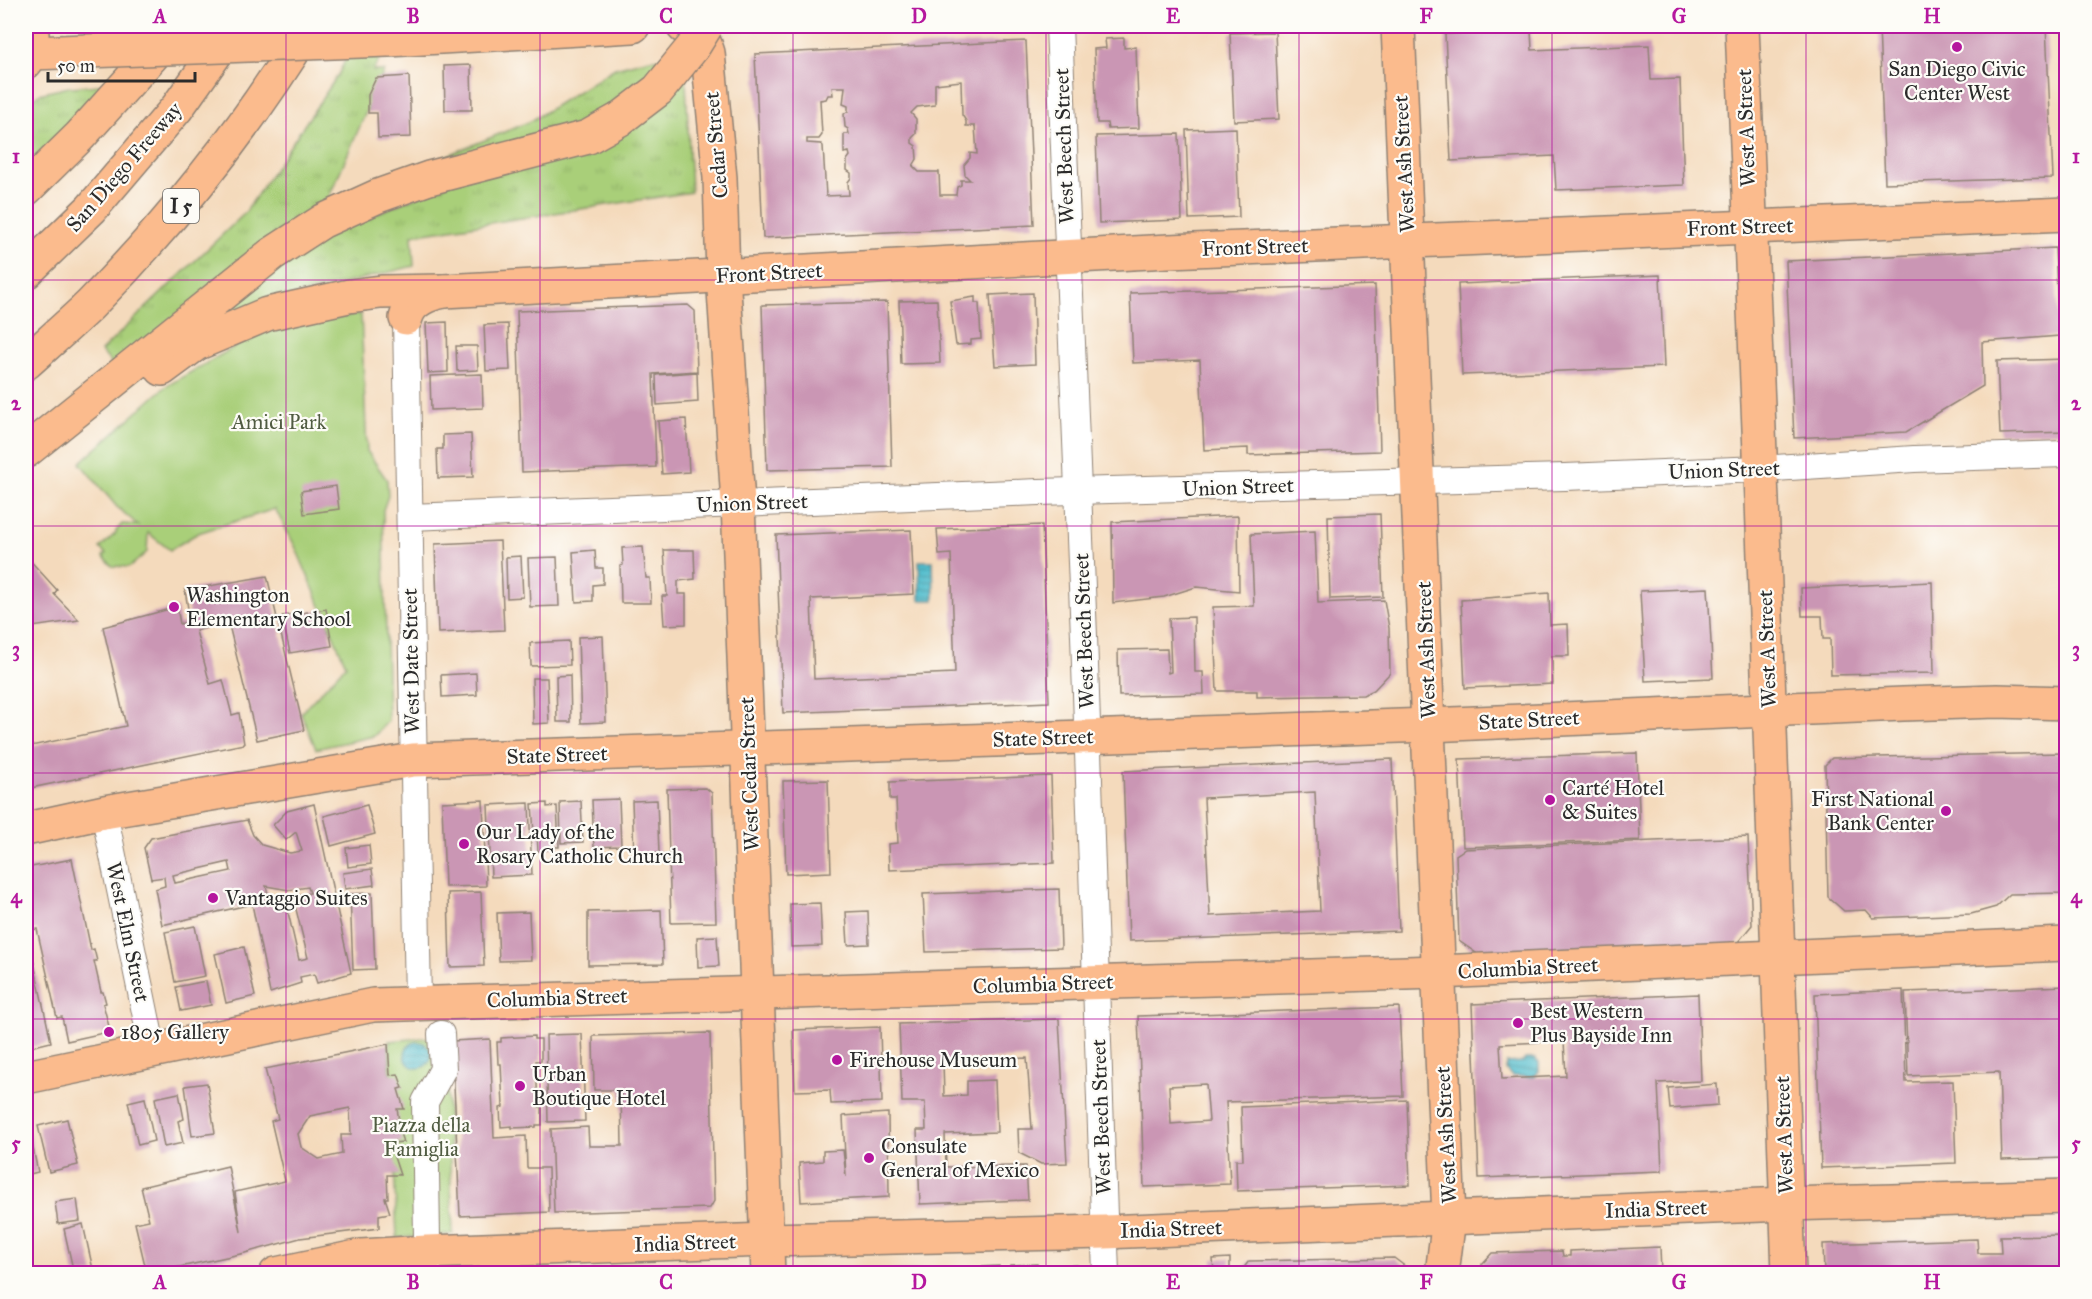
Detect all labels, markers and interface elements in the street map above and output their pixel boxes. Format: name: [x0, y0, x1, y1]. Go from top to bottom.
text: A: [151, 4, 167, 28]
text: B: [406, 4, 420, 28]
text: C: [659, 4, 673, 28]
text: D: [911, 4, 927, 28]
text: E: [1166, 4, 1181, 28]
text: F: [1419, 4, 1433, 28]
text: G: [1672, 4, 1687, 28]
text: H: [1923, 4, 1941, 28]
marker: San Diego Civic Center West: [1950, 40, 1964, 54]
scale bar: [48, 45, 195, 83]
text: 50 m: [57, 55, 95, 77]
place label: San Diego Civic Center West: [1888, 56, 2026, 106]
street label: West Beech Street: [1048, 67, 1080, 224]
street label: West A Street: [1731, 68, 1761, 188]
street label: Cedar Street: [698, 90, 734, 199]
street label: West Ash Street: [1387, 94, 1421, 233]
street label: San Diego Freeway: [61, 96, 188, 237]
text: 1: [12, 144, 20, 168]
text: 1: [2072, 144, 2080, 168]
road number: I 5: [163, 189, 199, 223]
street label: Front Street: [1686, 212, 1795, 242]
street label: Front Street: [1201, 232, 1310, 262]
street label: Front Street: [715, 257, 824, 289]
text: 2: [11, 391, 22, 415]
text: 2: [2071, 391, 2082, 415]
park label: Amici Park: [231, 409, 327, 435]
street label: Union Street: [1668, 455, 1781, 485]
street label: Union Street: [1182, 472, 1295, 502]
street label: Union Street: [696, 488, 809, 518]
street label: West Beech Street: [1068, 552, 1100, 709]
street label: West Ash Street: [1411, 580, 1441, 719]
place label: Washington Elementary School: [186, 582, 351, 632]
street label: West Date Street: [397, 587, 425, 734]
street label: West A Street: [1752, 589, 1782, 709]
marker: Washington Elementary School: [167, 600, 181, 614]
text: 3: [12, 637, 20, 662]
text: 3: [2072, 637, 2080, 662]
street label: West Cedar Street: [733, 696, 765, 852]
street label: State Street: [1478, 704, 1581, 736]
street label: State Street: [992, 723, 1095, 753]
street label: State Street: [506, 740, 609, 770]
place label: Carté Hotel & Suites: [1562, 775, 1665, 825]
place label: First National Bank Center: [1811, 786, 1934, 836]
marker: Carté Hotel & Suites: [1543, 793, 1557, 807]
marker: First National Bank Center: [1939, 804, 1953, 818]
place label: Our Lady of the Rosary Catholic Church: [476, 819, 683, 869]
marker: Our Lady of the Rosary Catholic Church: [457, 837, 471, 851]
street label: West Elm Street: [100, 860, 156, 1005]
text: 4: [10, 884, 22, 909]
text: 4: [2070, 884, 2082, 909]
place label: Vantaggio Suites: [224, 885, 368, 911]
marker: Vantaggio Suites: [206, 891, 220, 905]
street label: Columbia Street: [1457, 951, 1600, 985]
street label: Columbia Street: [972, 969, 1114, 999]
street label: Columbia Street: [486, 983, 628, 1013]
place label: Best Western Plus Bayside Inn: [1530, 998, 1672, 1048]
marker: Best Western Plus Bayside Inn: [1511, 1016, 1525, 1030]
place label: 1805 Gallery: [121, 1019, 230, 1045]
marker: 1805 Gallery: [102, 1025, 116, 1039]
street label: West Beech Street: [1085, 1038, 1117, 1195]
place label: Firehouse Museum: [849, 1047, 1018, 1073]
marker: Firehouse Museum: [830, 1053, 844, 1067]
place label: Urban Boutique Hotel: [532, 1061, 666, 1111]
street label: West Ash Street: [1429, 1065, 1463, 1204]
street label: West A Street: [1769, 1075, 1799, 1195]
marker: Urban Boutique Hotel: [513, 1079, 527, 1093]
park label: Piazza della Famiglia: [372, 1112, 471, 1162]
text: 5: [11, 1131, 21, 1155]
text: 5: [2071, 1131, 2081, 1155]
place label: Consulate General of Mexico: [881, 1133, 1039, 1183]
marker: Consulate General of Mexico: [862, 1151, 876, 1165]
street label: India Street: [1604, 1194, 1708, 1224]
street label: India Street: [1119, 1214, 1223, 1244]
street label: India Street: [633, 1228, 737, 1258]
text: A: [151, 1270, 167, 1294]
text: B: [406, 1270, 420, 1294]
text: C: [659, 1270, 673, 1294]
text: D: [911, 1270, 927, 1294]
text: E: [1166, 1270, 1181, 1294]
text: F: [1419, 1270, 1433, 1294]
text: G: [1672, 1270, 1687, 1294]
text: H: [1923, 1270, 1941, 1294]

